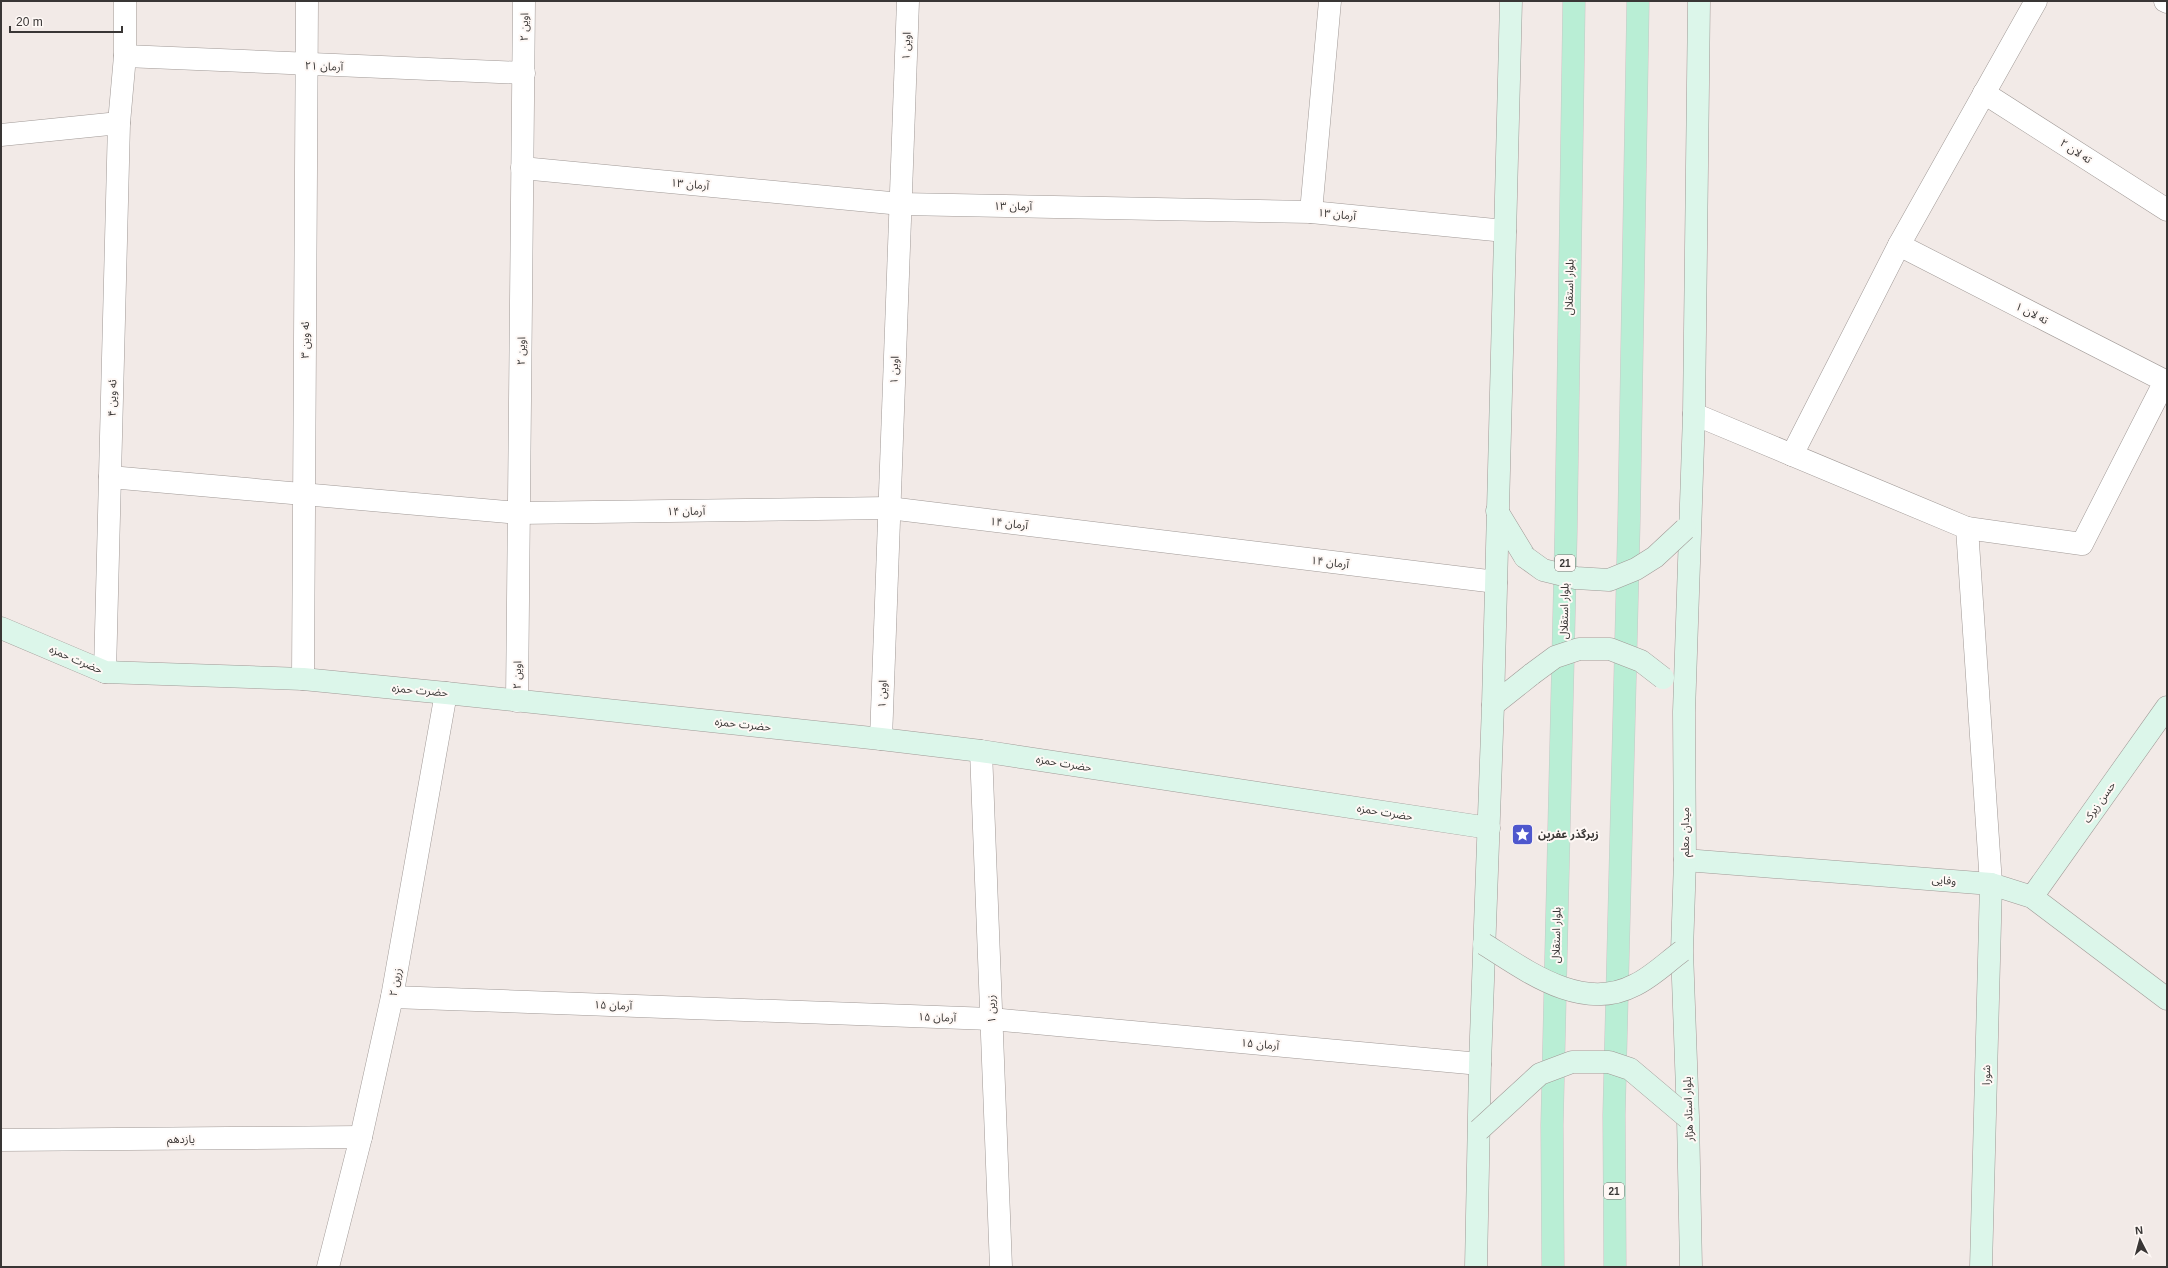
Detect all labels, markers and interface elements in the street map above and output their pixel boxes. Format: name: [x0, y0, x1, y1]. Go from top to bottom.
scale bar: [10, 8, 122, 34]
street label: اوین ۲: [518, 13, 531, 41]
text: 20 m: [16, 15, 43, 29]
street label: اوین ۱: [900, 32, 914, 60]
street label: آرمان ۲۱: [305, 59, 344, 74]
street label: ته لان ۲: [2058, 136, 2094, 166]
street label: آرمان ۱۳: [670, 176, 710, 193]
street label: آرمان ۱۳: [994, 200, 1033, 213]
street label: آرمان ۱۳: [1317, 206, 1357, 223]
street label: بلوار استقلال: [1563, 259, 1577, 315]
street label: ته لان ۱: [2013, 300, 2050, 327]
street label: ئه وین ۳: [299, 321, 312, 358]
street label: اوین ۲: [515, 337, 528, 365]
street label: اوین ۱: [888, 356, 902, 384]
street label: ئه وین ۴: [106, 379, 119, 417]
street label: آرمان ۱۴: [667, 505, 706, 518]
street label: آرمان ۱۴: [989, 515, 1030, 532]
street label: آرمان ۱۴: [1310, 554, 1351, 571]
road number: 21: [1555, 555, 1575, 571]
street label: بلوار استقلال: [1558, 583, 1572, 639]
street label: حضرت حمزه: [47, 642, 105, 677]
street label: اوین ۲: [511, 661, 524, 689]
street label: اوین ۱: [876, 680, 890, 708]
street label: حضرت حمزه: [391, 682, 449, 699]
street label: حضرت حمزه: [714, 715, 772, 734]
street label: حضرت حمزه: [1035, 753, 1093, 774]
street label: حسن زیرک: [2080, 779, 2119, 825]
street label: حضرت حمزه: [1356, 802, 1414, 823]
street label: میدان معلم: [1679, 807, 1694, 857]
place icon: زیرگذر عفرین: [1510, 821, 1536, 847]
place label: زیرگذر عفرین: [1538, 828, 1599, 841]
street label: وفایی: [1931, 873, 1957, 888]
street label: بلوار استقلال: [1550, 907, 1564, 963]
street label: زرین ۲: [387, 967, 404, 997]
street label: زرین ۱: [985, 995, 999, 1023]
street label: آرمان ۱۵: [594, 998, 633, 1013]
street label: آرمان ۱۵: [918, 1010, 957, 1025]
street label: آرمان ۱۵: [1240, 1036, 1280, 1053]
street label: شورا: [1980, 1064, 1993, 1085]
street label: بلوار استاد هژار: [1681, 1076, 1696, 1143]
street label: یازدهم: [167, 1133, 195, 1148]
road number: 21: [1604, 1183, 1624, 1199]
north arrow: [2120, 1220, 2160, 1260]
text: N: [2134, 1224, 2144, 1236]

